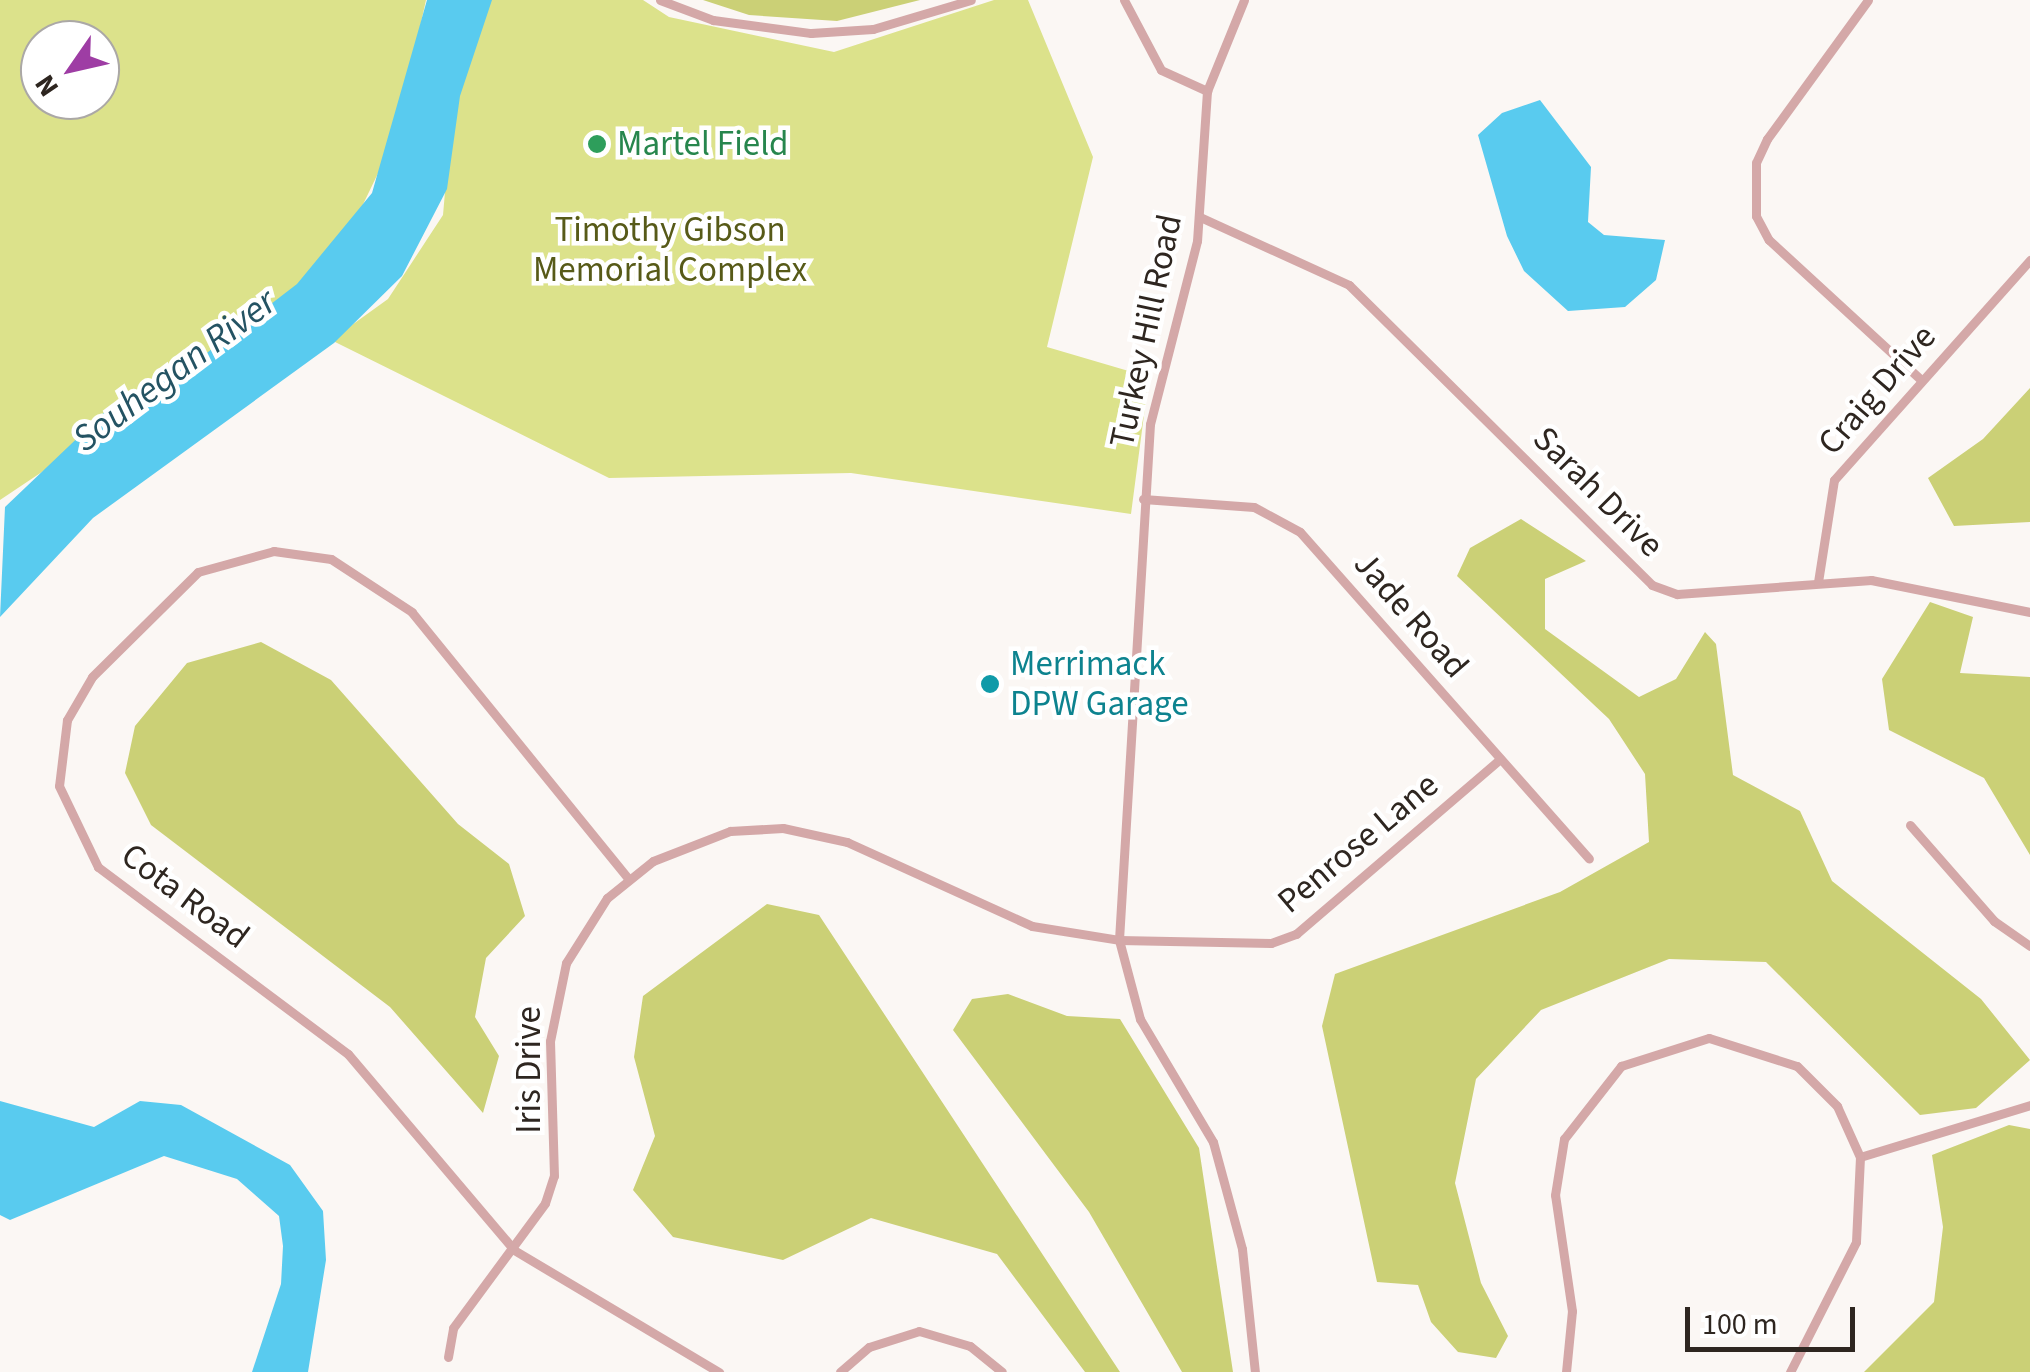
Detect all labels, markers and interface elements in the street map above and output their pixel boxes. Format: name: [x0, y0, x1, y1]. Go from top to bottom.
north arrow: [20, 20, 120, 120]
text: N: [25, 67, 69, 105]
place label: Martel Field: [617, 123, 788, 165]
marker: Martel Field: [586, 133, 608, 155]
park label: Timothy Gibson Memorial Complex: [533, 209, 807, 291]
street label: Turkey Hill Road: [1101, 211, 1191, 451]
water label: Souhegan River: [64, 280, 286, 462]
street label: Craig Drive: [1809, 317, 1945, 463]
street label: Sarah Drive: [1524, 418, 1672, 566]
street label: Jade Road: [1345, 543, 1477, 687]
place label: Merrimack DPW Garage: [1010, 643, 1189, 725]
marker: Merrimack DPW Garage: [979, 673, 1001, 695]
street label: Penrose Lane: [1269, 764, 1447, 922]
street label: Cota Road: [113, 834, 257, 958]
street label: Iris Drive: [508, 1006, 550, 1134]
scale bar: [1690, 1287, 1860, 1349]
text: 100 m: [1702, 1303, 1778, 1346]

